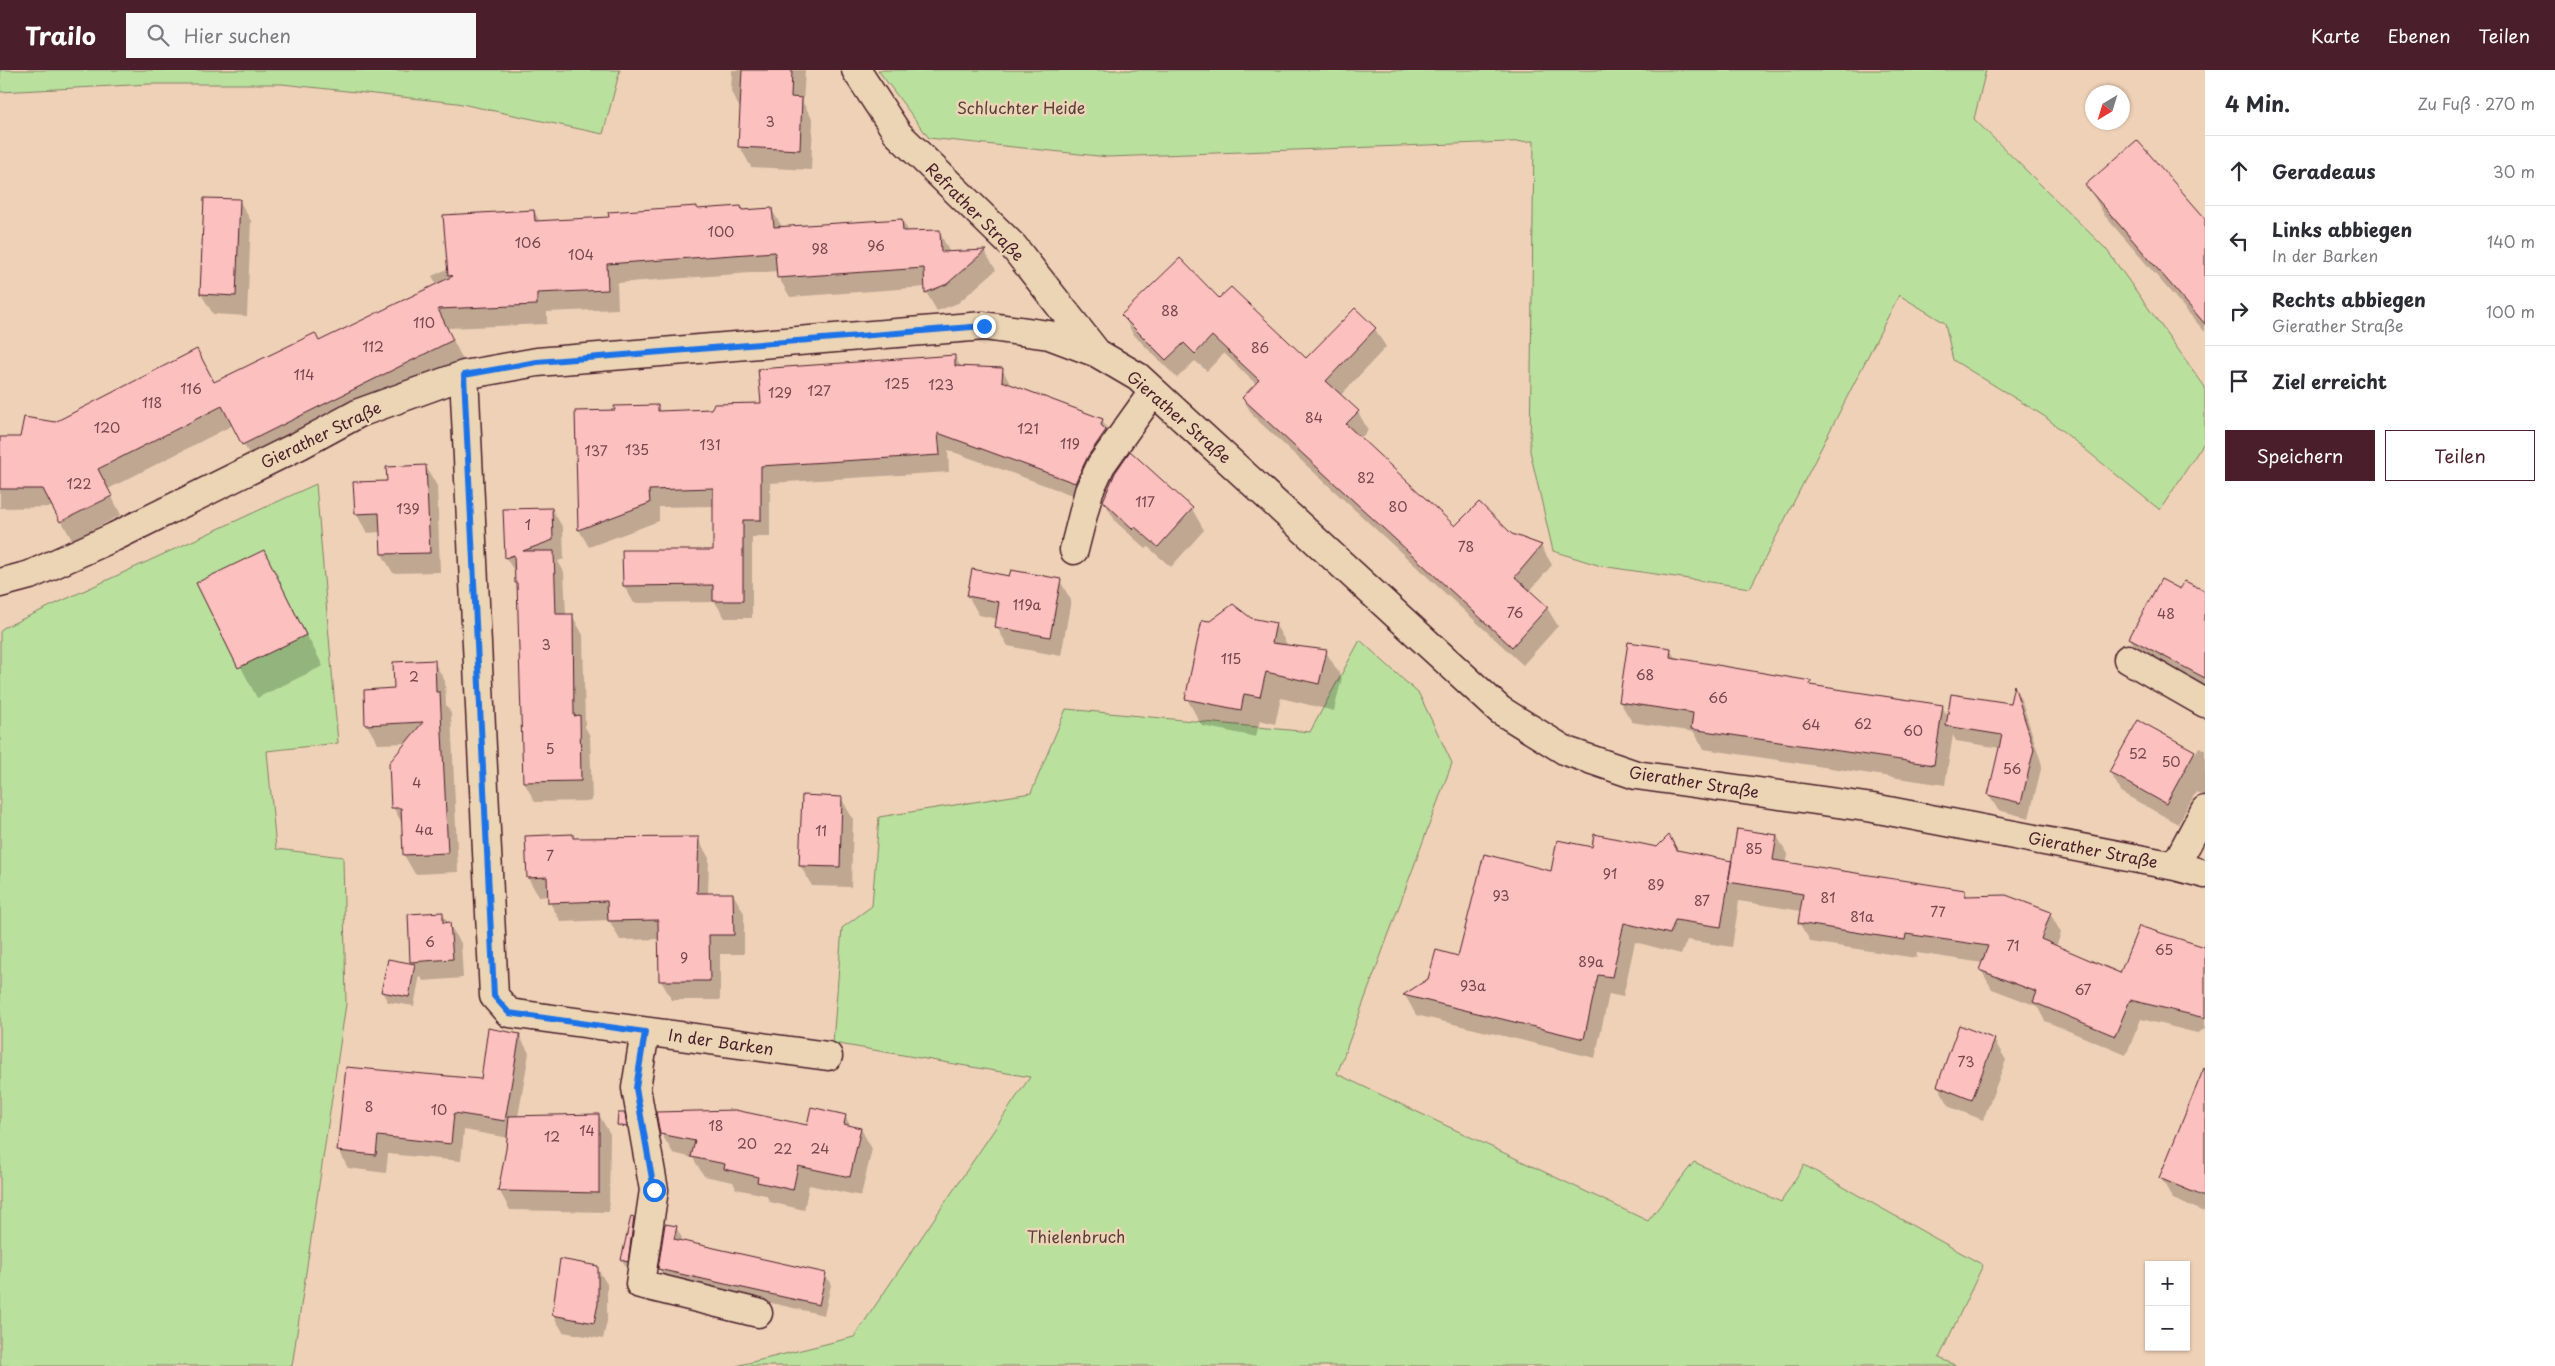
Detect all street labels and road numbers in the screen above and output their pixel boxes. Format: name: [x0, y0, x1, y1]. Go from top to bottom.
street label: Refrather Straße: [921, 157, 1030, 266]
street label: Gierather Straße: [1122, 364, 1237, 468]
street label: Gierather Straße: [256, 394, 385, 474]
street label: Gierather Straße: [1627, 759, 1761, 803]
street label: Gierather Straße: [2026, 825, 2160, 873]
street label: In der Barken: [667, 1022, 775, 1060]

